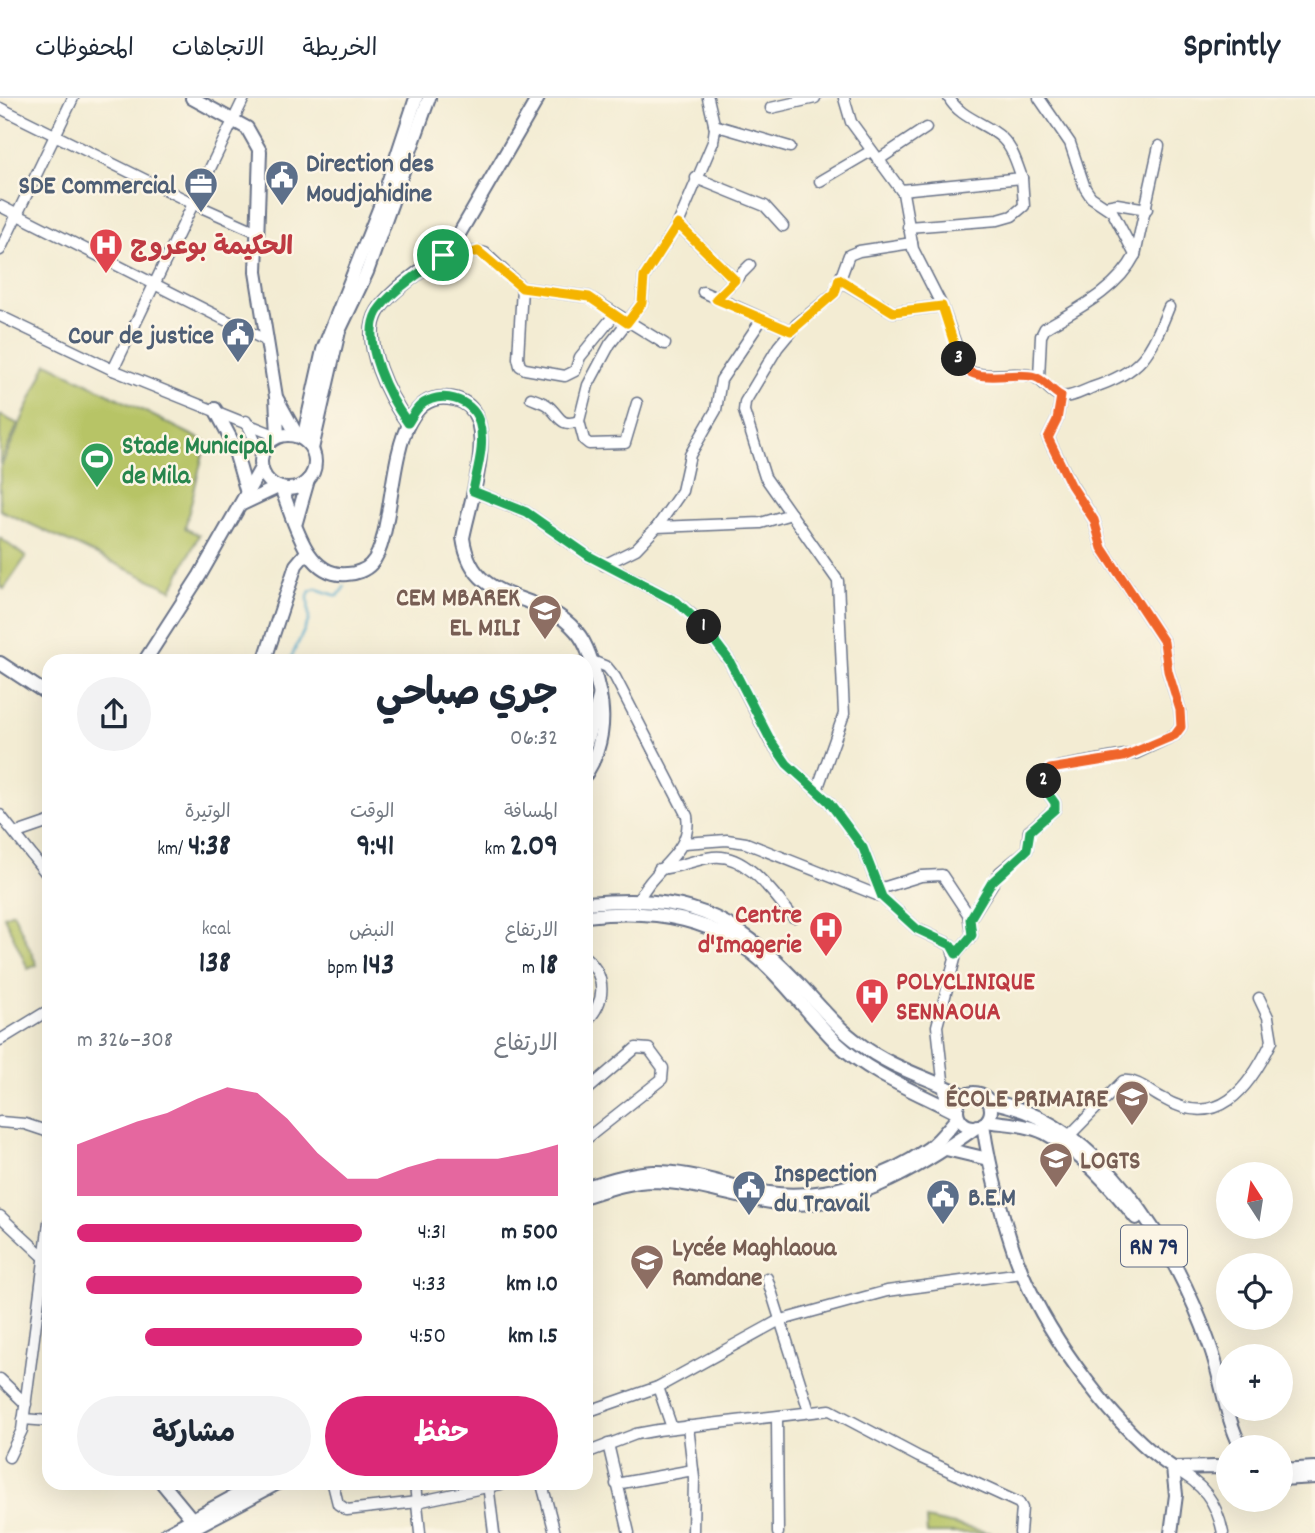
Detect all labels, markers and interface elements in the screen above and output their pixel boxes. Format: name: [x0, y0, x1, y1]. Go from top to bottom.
text: Sprintly: [1183, 25, 1280, 72]
text: المحفوظات: [35, 33, 134, 67]
text: الاتجاهات: [172, 33, 265, 67]
text: الخريطة: [303, 33, 377, 67]
place label: Direction des Moudjahidine: [306, 147, 434, 214]
public building icon: Direction des Moudjahidine: [263, 158, 301, 207]
office icon: SDE Commercial: [182, 165, 220, 214]
place label: SDE Commercial: [19, 169, 177, 206]
pin: [413, 225, 473, 285]
hospital icon: الحكيمة بوعروج: [87, 226, 125, 275]
place label: الحكيمة بوعروج: [130, 230, 293, 267]
icon: arrive: [424, 236, 462, 274]
public building icon: Cour de justice: [219, 315, 257, 364]
place label: Cour de justice: [68, 319, 214, 356]
pin: 3: [942, 342, 976, 376]
text: 3: [954, 345, 963, 372]
place label: Stade Municipal de Mila: [122, 429, 274, 496]
sports icon: Stade Municipal de Mila: [78, 440, 116, 489]
place label: CEM MBAREK EL MILI: [396, 581, 521, 648]
school or university icon: CEM MBAREK EL MILI: [526, 592, 564, 641]
pin: 1: [686, 610, 722, 644]
text: 1: [701, 613, 706, 640]
text: جري صباحي: [376, 669, 558, 724]
button: share: [77, 677, 151, 751]
text: 06:32: [510, 723, 558, 756]
pin: 2: [1026, 764, 1062, 798]
text: 2: [1039, 767, 1048, 794]
text: الوتيرة: [185, 800, 231, 827]
text: الوقت: [350, 800, 394, 827]
text: المسافة: [504, 800, 558, 827]
text: 4:38: [188, 827, 231, 870]
text: 9:41: [357, 827, 394, 870]
text: 2.09: [510, 827, 558, 870]
text: /km: [157, 837, 188, 864]
text: km: [485, 837, 510, 864]
place label: Centre d'Imagerie: [698, 898, 802, 965]
hospital icon: Centre d'Imagerie: [807, 909, 845, 958]
text: kcal: [202, 917, 231, 944]
text: النبض: [349, 919, 394, 946]
text: الارتفاع: [505, 919, 558, 946]
text: 138: [199, 944, 231, 987]
text: 143: [362, 946, 394, 989]
text: 18: [539, 946, 558, 989]
text: bpm: [328, 956, 362, 983]
text: m: [522, 956, 539, 983]
place label: POLYCLINIQUE SENNAOUA: [896, 965, 1035, 1032]
hospital icon: POLYCLINIQUE SENNAOUA: [853, 976, 891, 1025]
text: 308–326 m: [77, 1025, 173, 1058]
text: الارتفاع: [494, 1029, 558, 1062]
school or university icon: ÉCOLE PRIMAIRE: [1113, 1078, 1151, 1127]
place label: ÉCOLE PRIMAIRE: [946, 1082, 1108, 1119]
school or university icon: LOGTS: [1037, 1140, 1075, 1189]
place label: LOGTS: [1080, 1144, 1141, 1181]
place label: Inspection du Travail: [774, 1157, 877, 1224]
north arrow: [1216, 1162, 1293, 1239]
map controls: [1216, 1162, 1293, 1512]
public building icon: Inspection du Travail: [730, 1168, 768, 1217]
public building icon: B.E.M: [924, 1177, 962, 1226]
place label: B.E.M: [968, 1181, 1016, 1218]
text: 4:31: [417, 1217, 446, 1250]
text: 500 m: [501, 1217, 558, 1250]
road number: RN 79: [1121, 1226, 1187, 1266]
place label: Lycée Maghlaoua Ramdane: [672, 1231, 837, 1298]
school or university icon: Lycée Maghlaoua Ramdane: [628, 1242, 666, 1291]
button: locate: [1216, 1253, 1293, 1330]
text: 4:33: [412, 1269, 446, 1302]
text: 1.0 km: [506, 1269, 558, 1302]
text: 4:50: [409, 1321, 446, 1354]
text: 1.5 km: [508, 1321, 558, 1354]
button: +: [1216, 1344, 1293, 1421]
button: مشاركة: [77, 1396, 311, 1476]
button: حفظ: [325, 1396, 558, 1476]
button: −: [1216, 1435, 1293, 1512]

